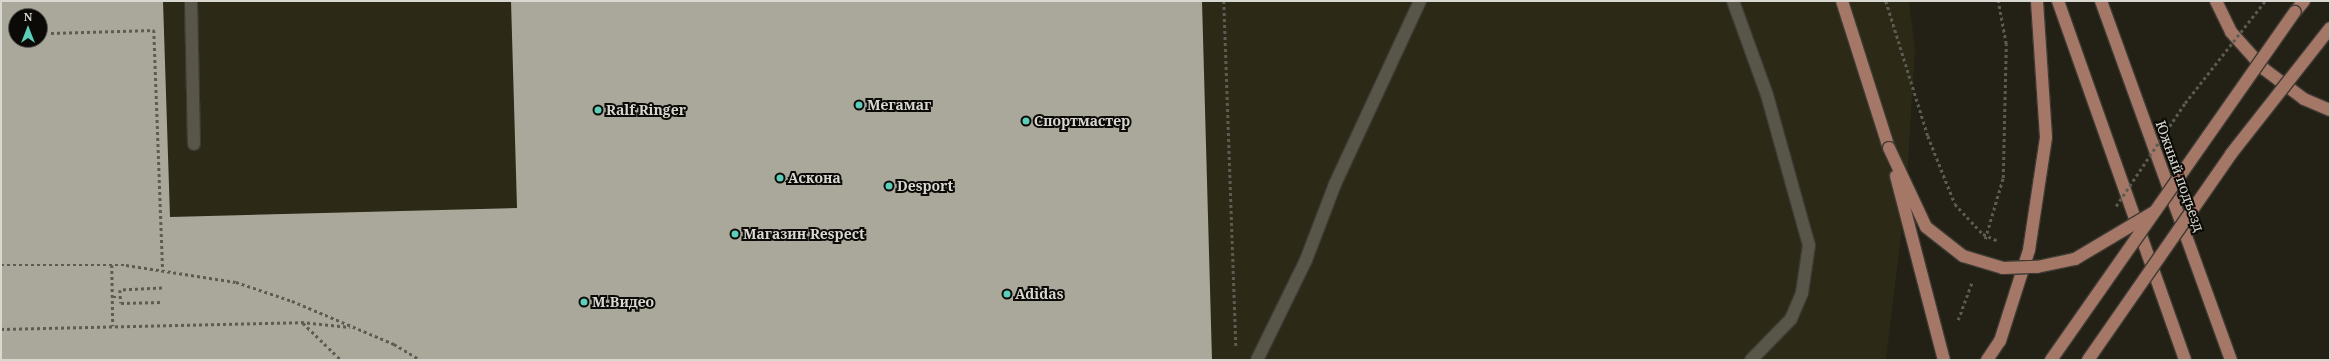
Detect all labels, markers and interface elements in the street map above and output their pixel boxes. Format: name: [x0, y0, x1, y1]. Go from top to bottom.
north arrow: [8, 8, 48, 48]
text: N: [24, 9, 32, 24]
place label: Мегамаг: [867, 97, 931, 113]
marker: Мегамаг: [854, 100, 864, 110]
place label: Ralf Ringer: [606, 102, 686, 118]
marker: Ralf Ringer: [593, 105, 603, 115]
place label: Спортмастер: [1034, 113, 1130, 129]
marker: Спортмастер: [1021, 116, 1031, 126]
street label: Южный подъезд: [2152, 118, 2208, 234]
place label: Аскона: [788, 170, 841, 186]
marker: Аскона: [775, 173, 785, 183]
place label: Desport: [897, 178, 953, 194]
marker: Desport: [884, 181, 894, 191]
place label: Магазин Respect: [743, 226, 865, 242]
marker: Магазин Respect: [730, 229, 740, 239]
place label: Adidas: [1015, 286, 1063, 302]
marker: Adidas: [1002, 289, 1012, 299]
place label: М.Видео: [592, 294, 654, 310]
marker: М.Видео: [579, 297, 589, 307]

